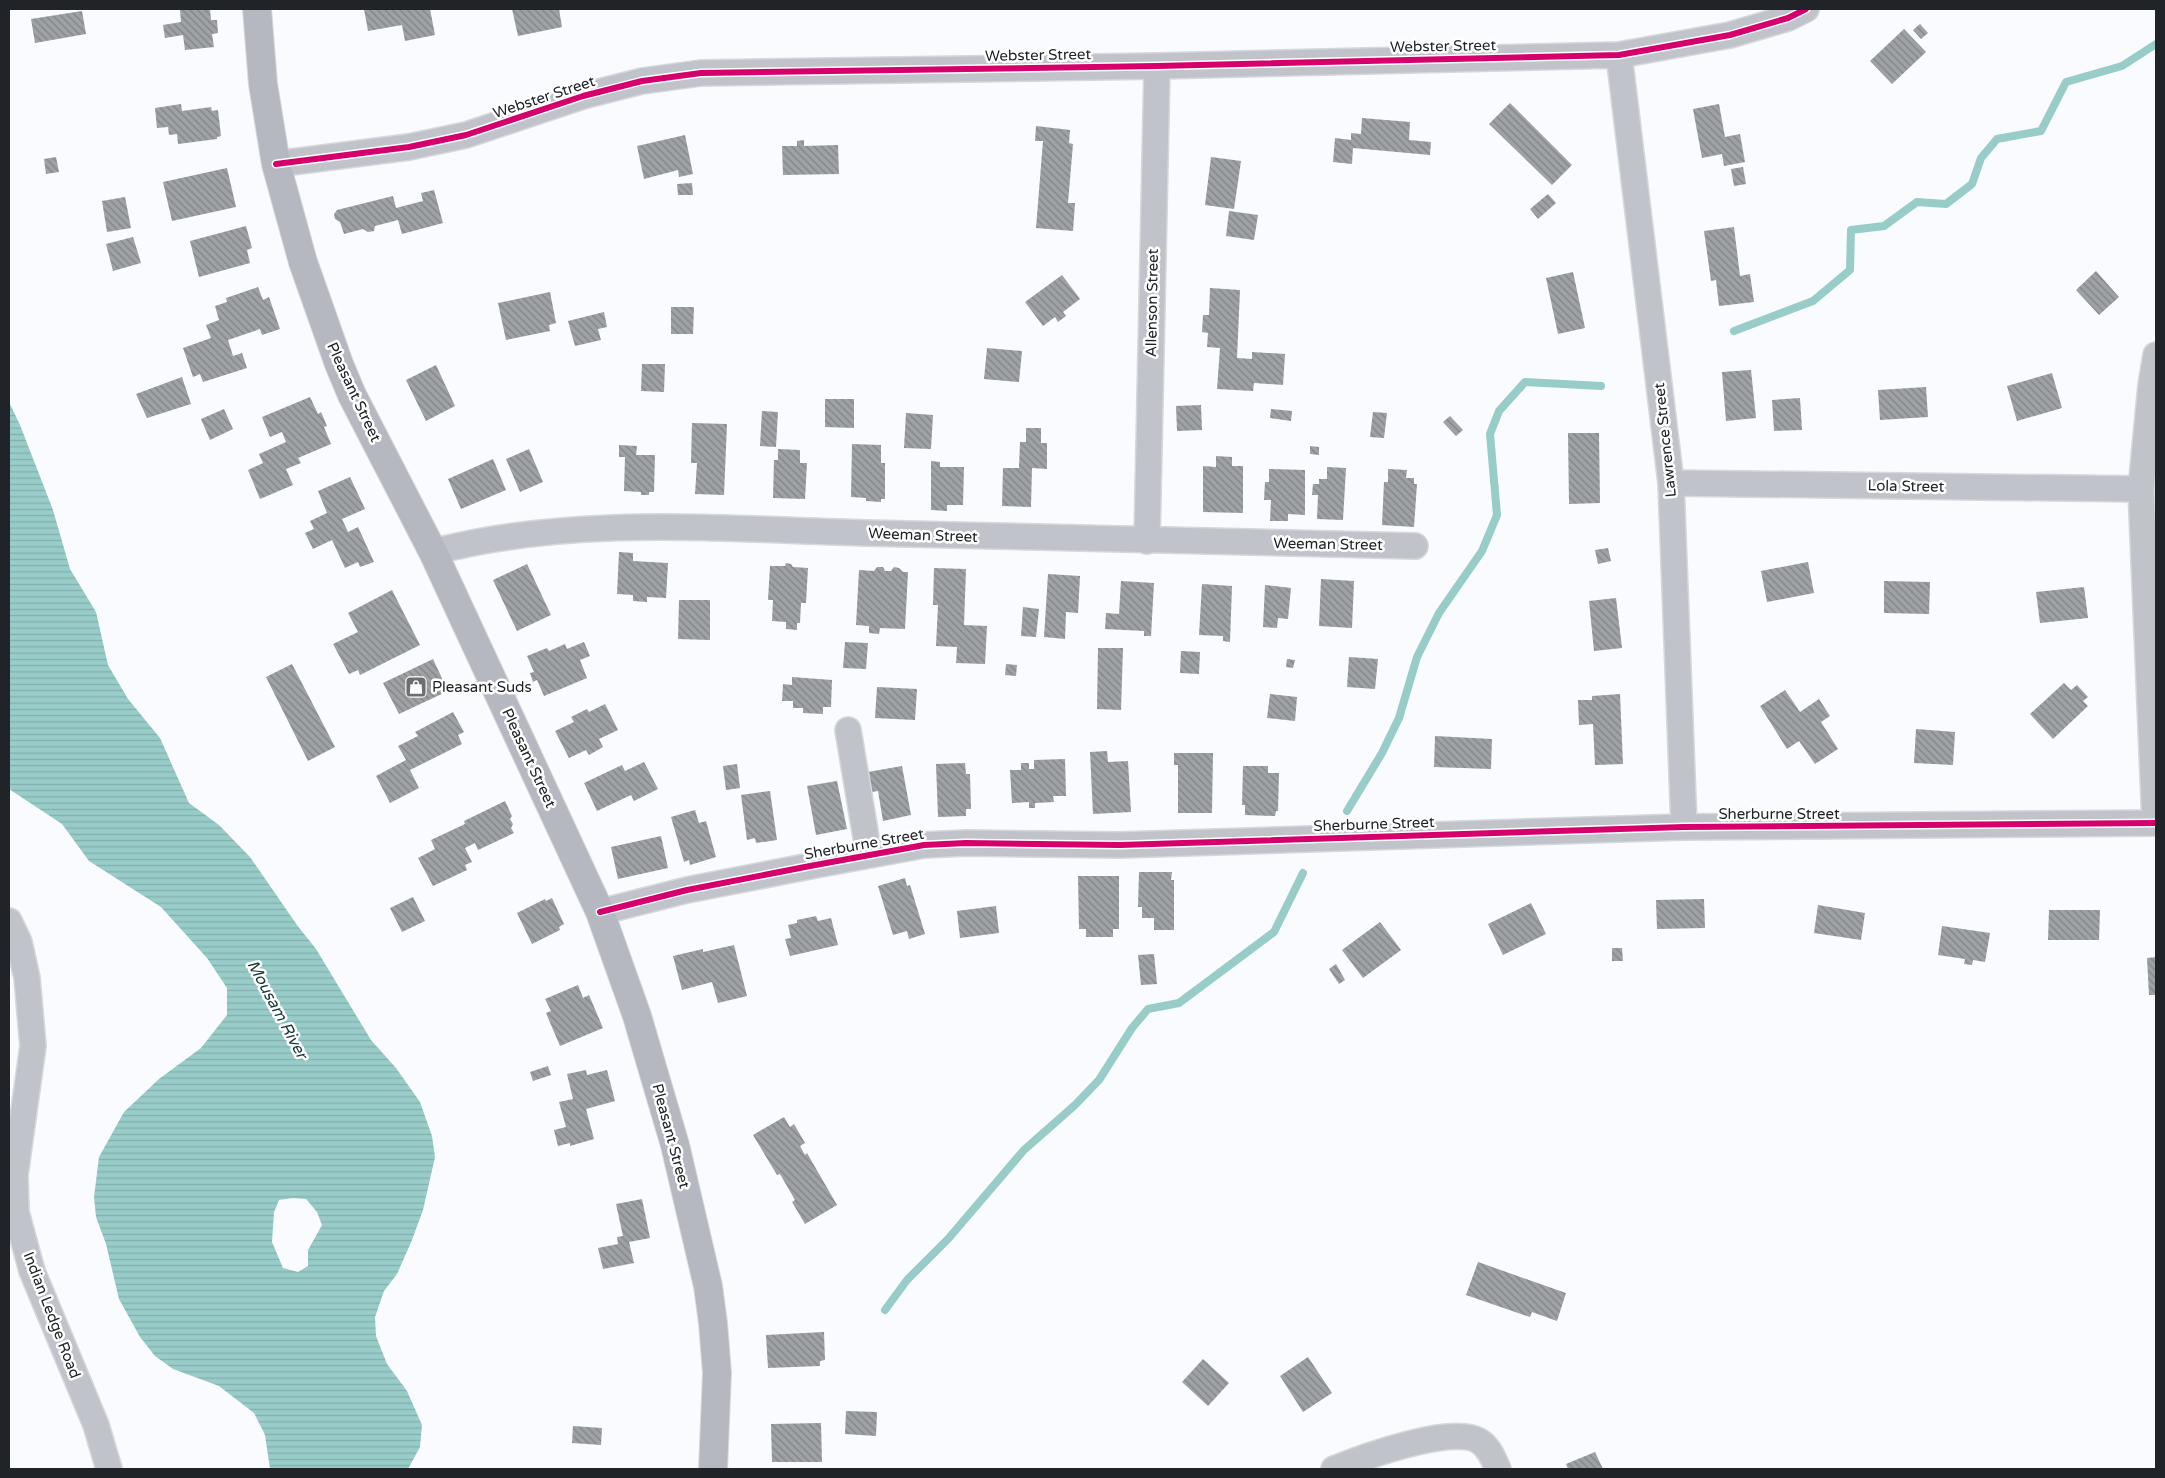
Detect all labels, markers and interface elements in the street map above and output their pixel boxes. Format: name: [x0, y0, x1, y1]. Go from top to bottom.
street label: Webster Street: [1390, 36, 1497, 56]
street label: Webster Street: [985, 45, 1092, 65]
street label: Webster Street: [491, 72, 598, 122]
street label: Allenson Street: [1142, 248, 1162, 357]
street label: Pleasant Street: [323, 339, 385, 445]
street label: Lawrence Street: [1650, 382, 1680, 498]
street label: Lola Street: [1867, 476, 1945, 496]
street label: Weeman Street: [868, 524, 978, 546]
street label: Weeman Street: [1273, 534, 1383, 554]
shop icon: Pleasant Suds: [404, 675, 428, 699]
place label: Pleasant Suds: [432, 678, 532, 696]
street label: Pleasant Street: [498, 705, 560, 811]
street label: Sherburne Street: [1718, 805, 1840, 823]
street label: Sherburne Street: [1313, 813, 1435, 835]
street label: Sherburne Street: [803, 825, 926, 863]
water label: Mousam River: [243, 957, 312, 1064]
street label: Pleasant Street: [648, 1082, 694, 1191]
street label: Indian Ledge Road: [20, 1249, 84, 1381]

